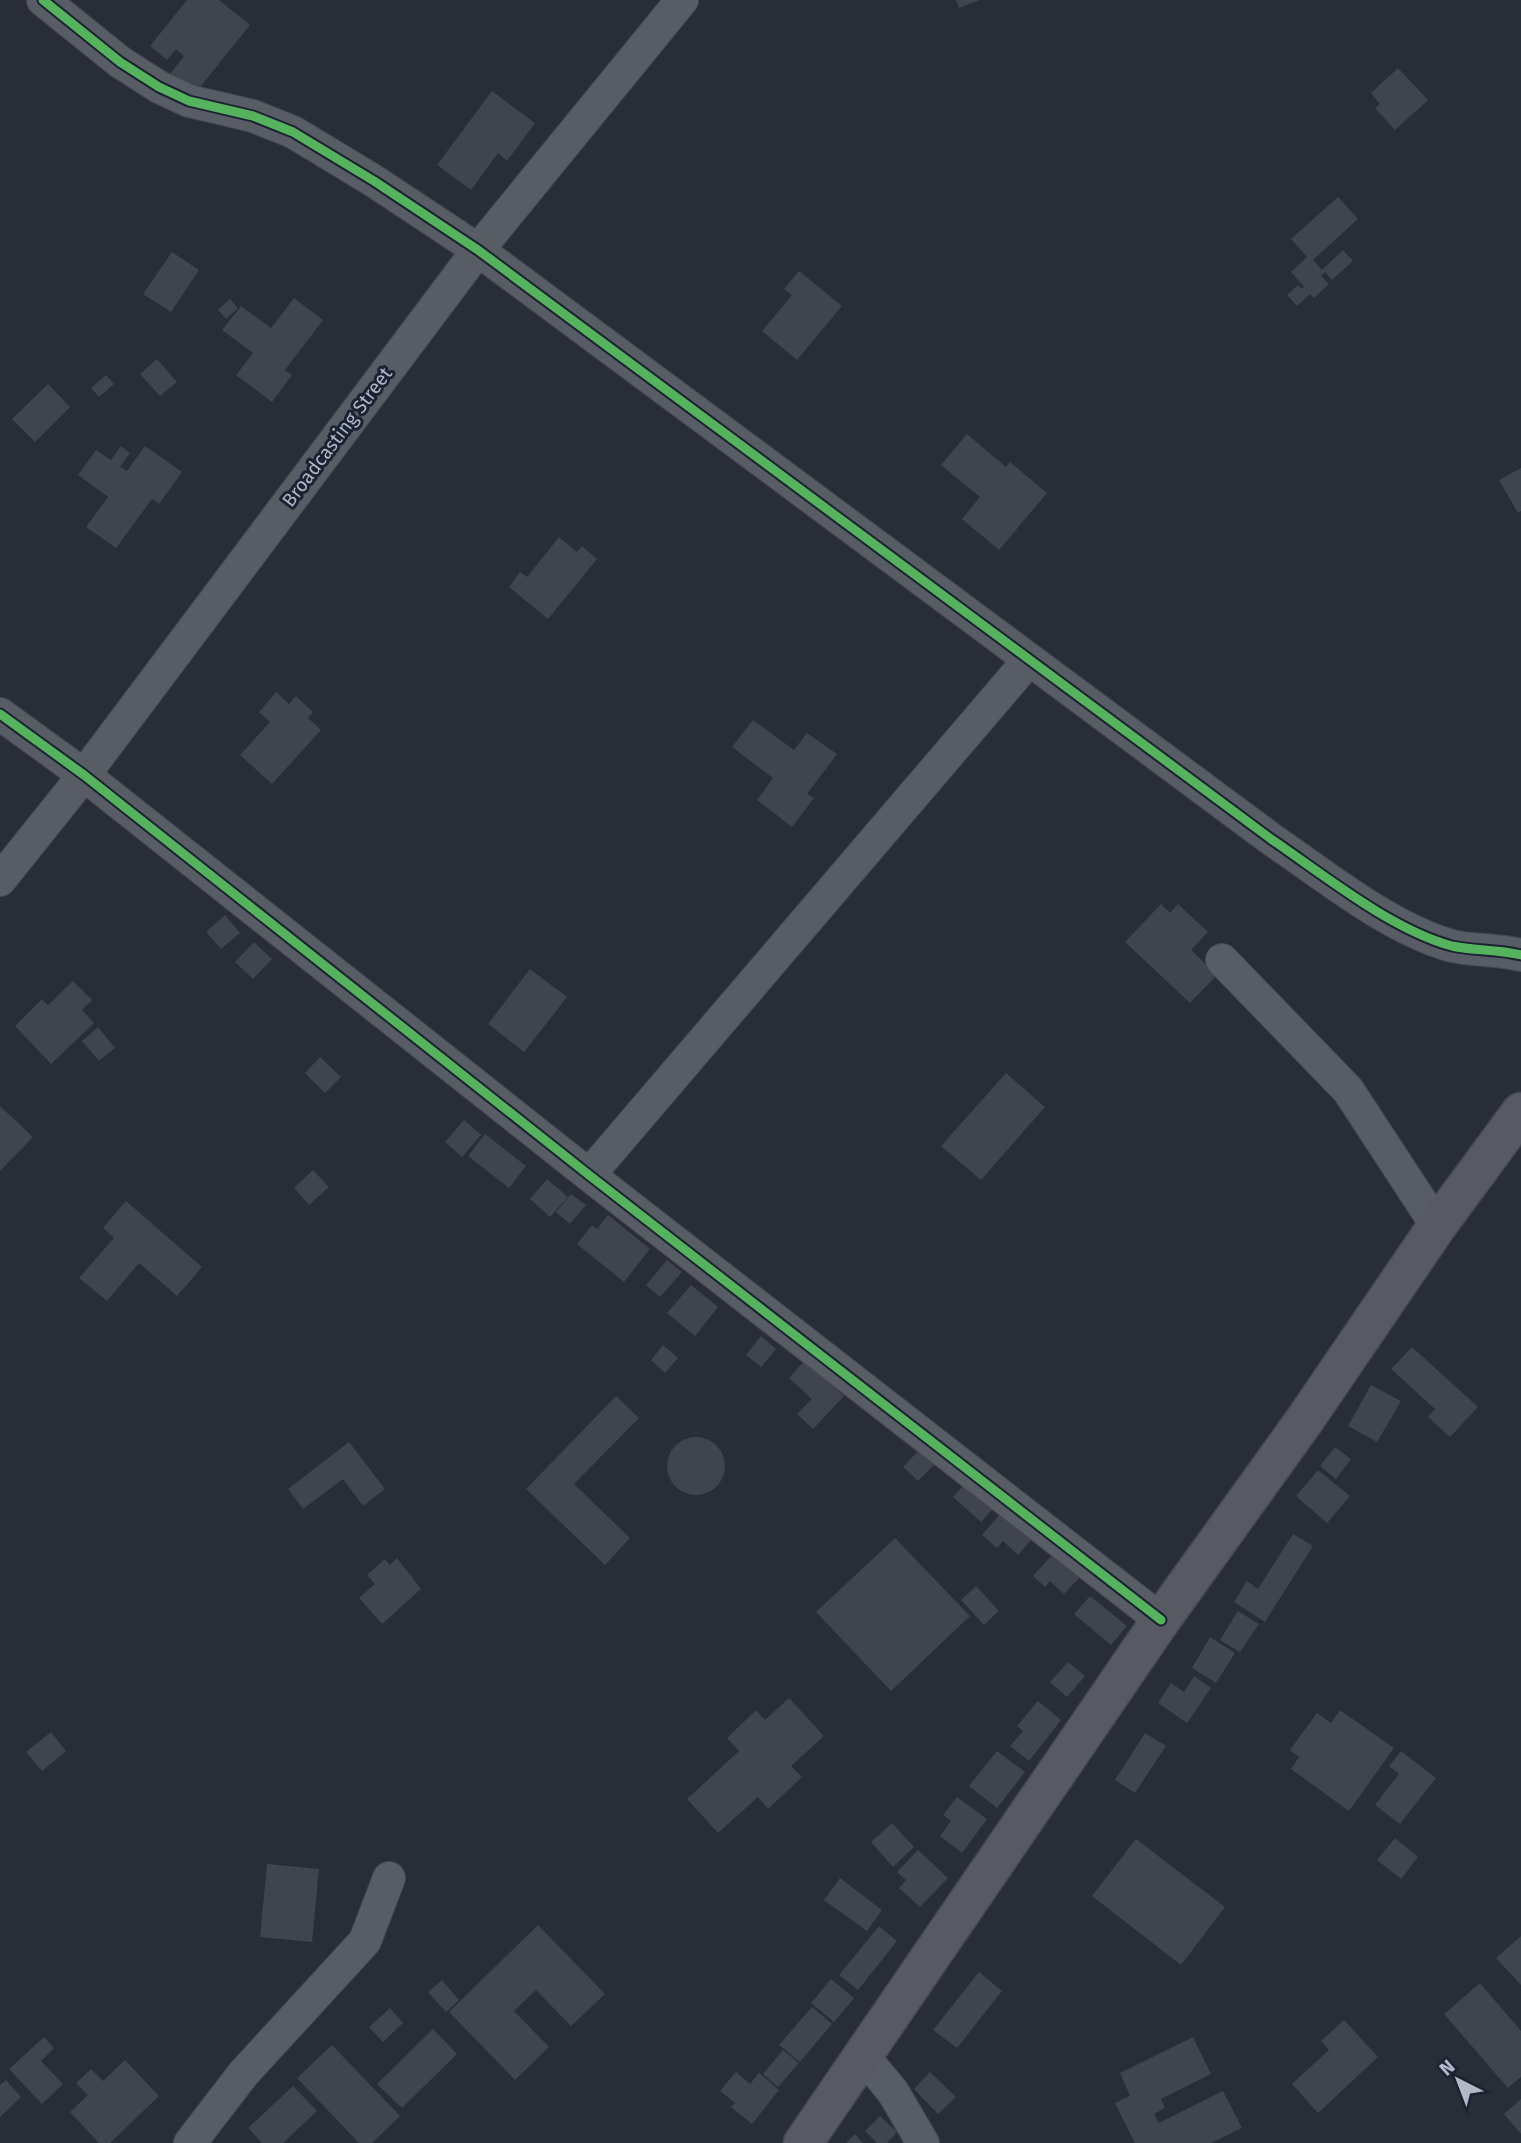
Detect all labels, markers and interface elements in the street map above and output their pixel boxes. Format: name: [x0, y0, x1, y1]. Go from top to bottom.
street label: Broadcasting Street: [277, 363, 397, 511]
north arrow: [1423, 2045, 1493, 2115]
text: N: [1435, 2055, 1459, 2081]

